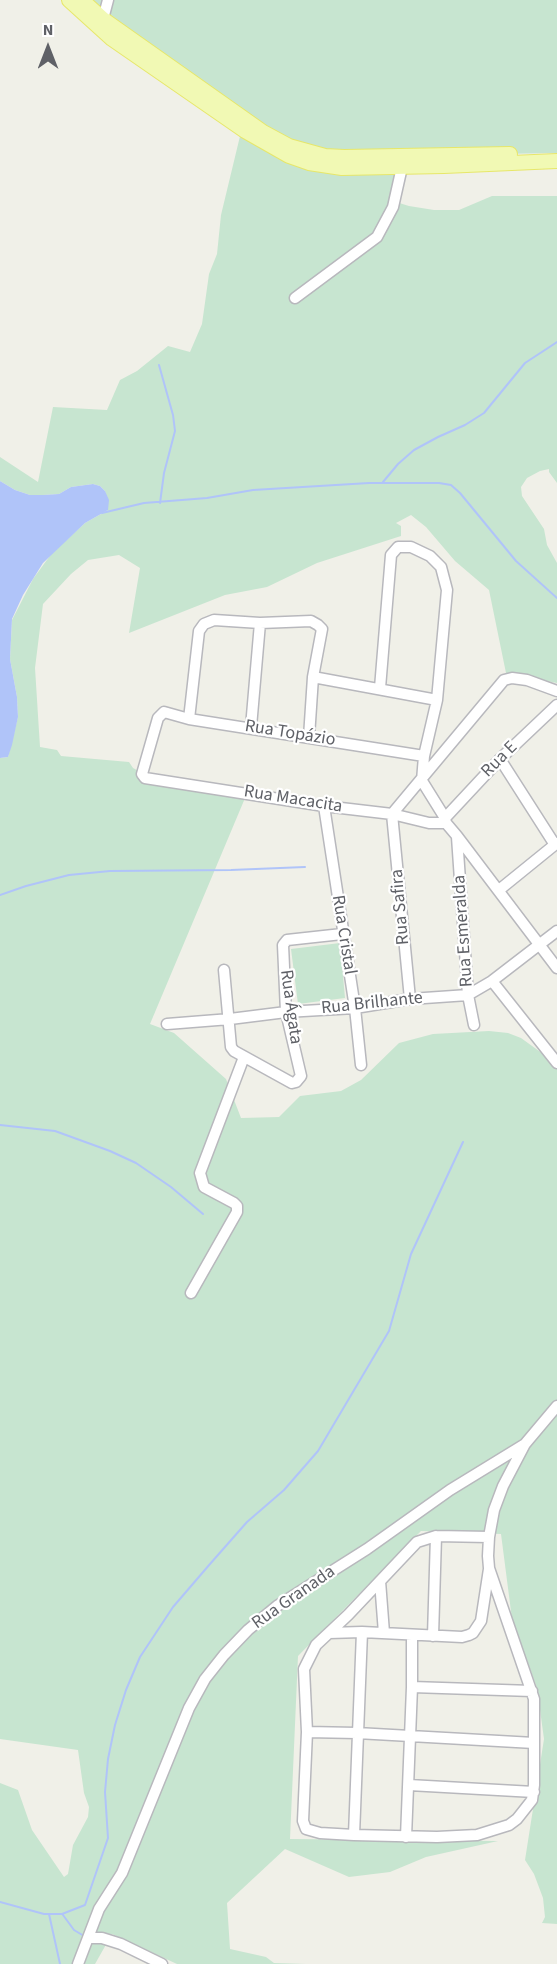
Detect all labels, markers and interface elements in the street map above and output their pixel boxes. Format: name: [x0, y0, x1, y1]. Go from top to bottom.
north arrow: [18, 18, 78, 78]
text: N: [43, 19, 53, 41]
street label: Rua Topázio: [243, 716, 337, 752]
street label: Rua E: [477, 737, 523, 783]
street label: Rua Macacita: [242, 782, 344, 818]
street label: Rua Safira: [387, 868, 415, 946]
street label: Rua Esmeralda: [449, 874, 479, 988]
street label: Rua Cristal: [326, 894, 360, 976]
street label: Rua Ágata: [274, 968, 306, 1046]
street label: Rua Brilhante: [320, 988, 424, 1020]
street label: Rua Granada: [248, 1561, 340, 1635]

